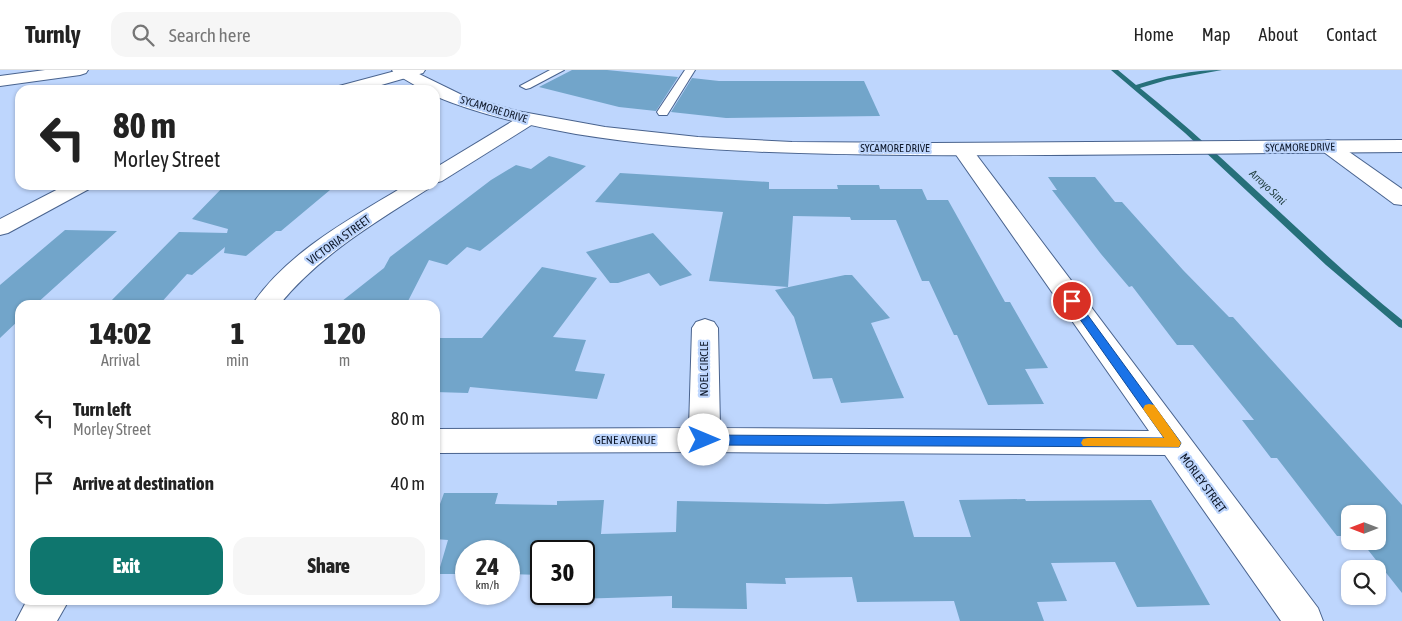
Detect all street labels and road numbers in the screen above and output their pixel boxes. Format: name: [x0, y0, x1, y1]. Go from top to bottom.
street label: SYCAMORE DRIVE: [459, 93, 529, 125]
street label: SYCAMORE DRIVE: [1265, 140, 1335, 154]
street label: SYCAMORE DRIVE: [860, 142, 930, 154]
street label: VICTORIA STREET: [305, 212, 374, 268]
street label: NOEL CIRCLE: [697, 342, 711, 397]
street label: GENE AVENUE: [594, 433, 656, 447]
street label: MORLEY STREET: [1177, 451, 1230, 516]

